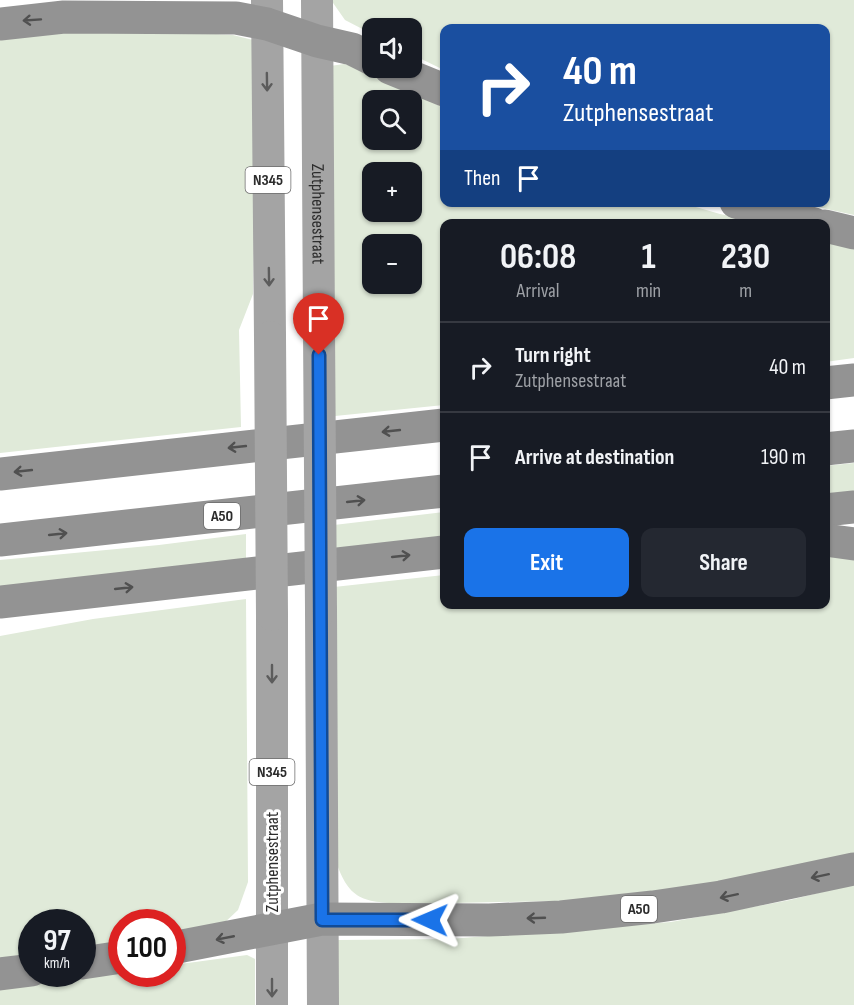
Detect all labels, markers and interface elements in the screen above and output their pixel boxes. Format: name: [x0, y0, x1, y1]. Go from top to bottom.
one-way arrow: [22, 14, 42, 25]
map controls: [362, 18, 422, 294]
button: sound: [362, 18, 422, 78]
text: 40 m: [563, 46, 637, 97]
icon: right: [464, 48, 542, 126]
one-way arrow: [261, 72, 273, 92]
button: search: [362, 90, 422, 150]
text: Zutphensestraat: [563, 97, 713, 129]
button: +: [362, 162, 422, 222]
icon: arrive: [512, 162, 545, 195]
street label: Zutphensestraat: [307, 164, 329, 265]
text: Then: [464, 165, 500, 192]
road number: N345: [246, 167, 290, 193]
button: −: [362, 234, 422, 294]
text: 06:08: [500, 236, 576, 279]
text: 1: [642, 236, 656, 279]
text: 230: [721, 236, 770, 279]
one-way arrow: [263, 267, 275, 287]
text: Arrival: [517, 279, 560, 303]
text: min: [636, 279, 661, 303]
text: m: [739, 279, 752, 303]
pin: [293, 293, 344, 355]
icon: arrive: [302, 302, 335, 335]
text: Turn right: [515, 342, 591, 369]
icon: right: [464, 351, 497, 384]
text: 40 m: [769, 354, 806, 381]
text: Zutphensestraat: [515, 369, 626, 393]
one-way arrow: [381, 426, 401, 437]
icon: arrive: [464, 441, 497, 474]
one-way arrow: [228, 442, 248, 453]
text: Arrive at destination: [515, 444, 674, 471]
text: 190 m: [761, 444, 806, 471]
one-way arrow: [13, 466, 33, 477]
one-way arrow: [346, 495, 366, 506]
road number: A50: [204, 503, 240, 529]
one-way arrow: [48, 528, 68, 539]
button: Exit: [464, 528, 629, 597]
button: Share: [641, 528, 806, 597]
one-way arrow: [391, 551, 410, 562]
one-way arrow: [113, 582, 133, 593]
one-way arrow: [266, 663, 278, 683]
road number: N345: [250, 759, 294, 785]
street label: Zutphensestraat: [262, 811, 283, 912]
one-way arrow: [811, 871, 830, 883]
position arrow: [398, 888, 462, 952]
one-way arrow: [720, 890, 739, 902]
road number: A50: [621, 896, 657, 922]
speed limit sign: 100: [108, 909, 186, 987]
one-way arrow: [526, 912, 546, 924]
text: 97: [43, 923, 71, 959]
one-way arrow: [216, 933, 235, 944]
text: km/h: [44, 954, 70, 973]
one-way arrow: [266, 977, 278, 997]

